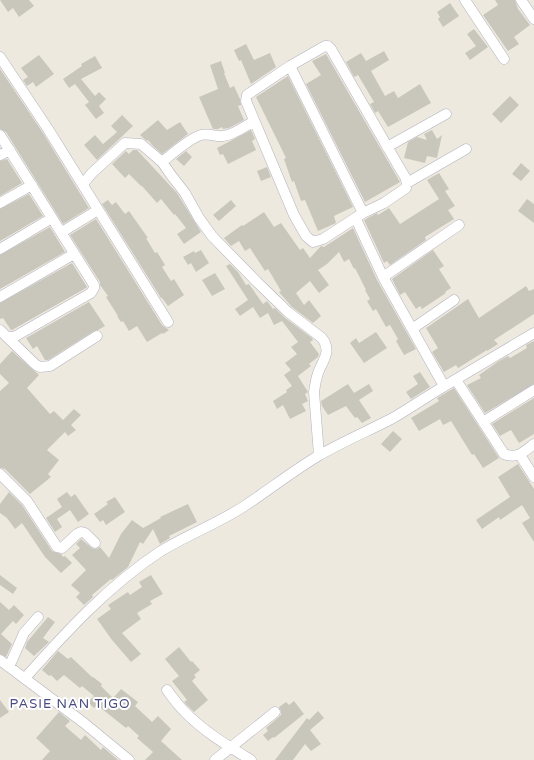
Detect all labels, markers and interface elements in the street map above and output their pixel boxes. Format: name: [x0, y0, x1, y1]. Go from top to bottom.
district label: PASIE NAN TIGO: [9, 696, 131, 712]

